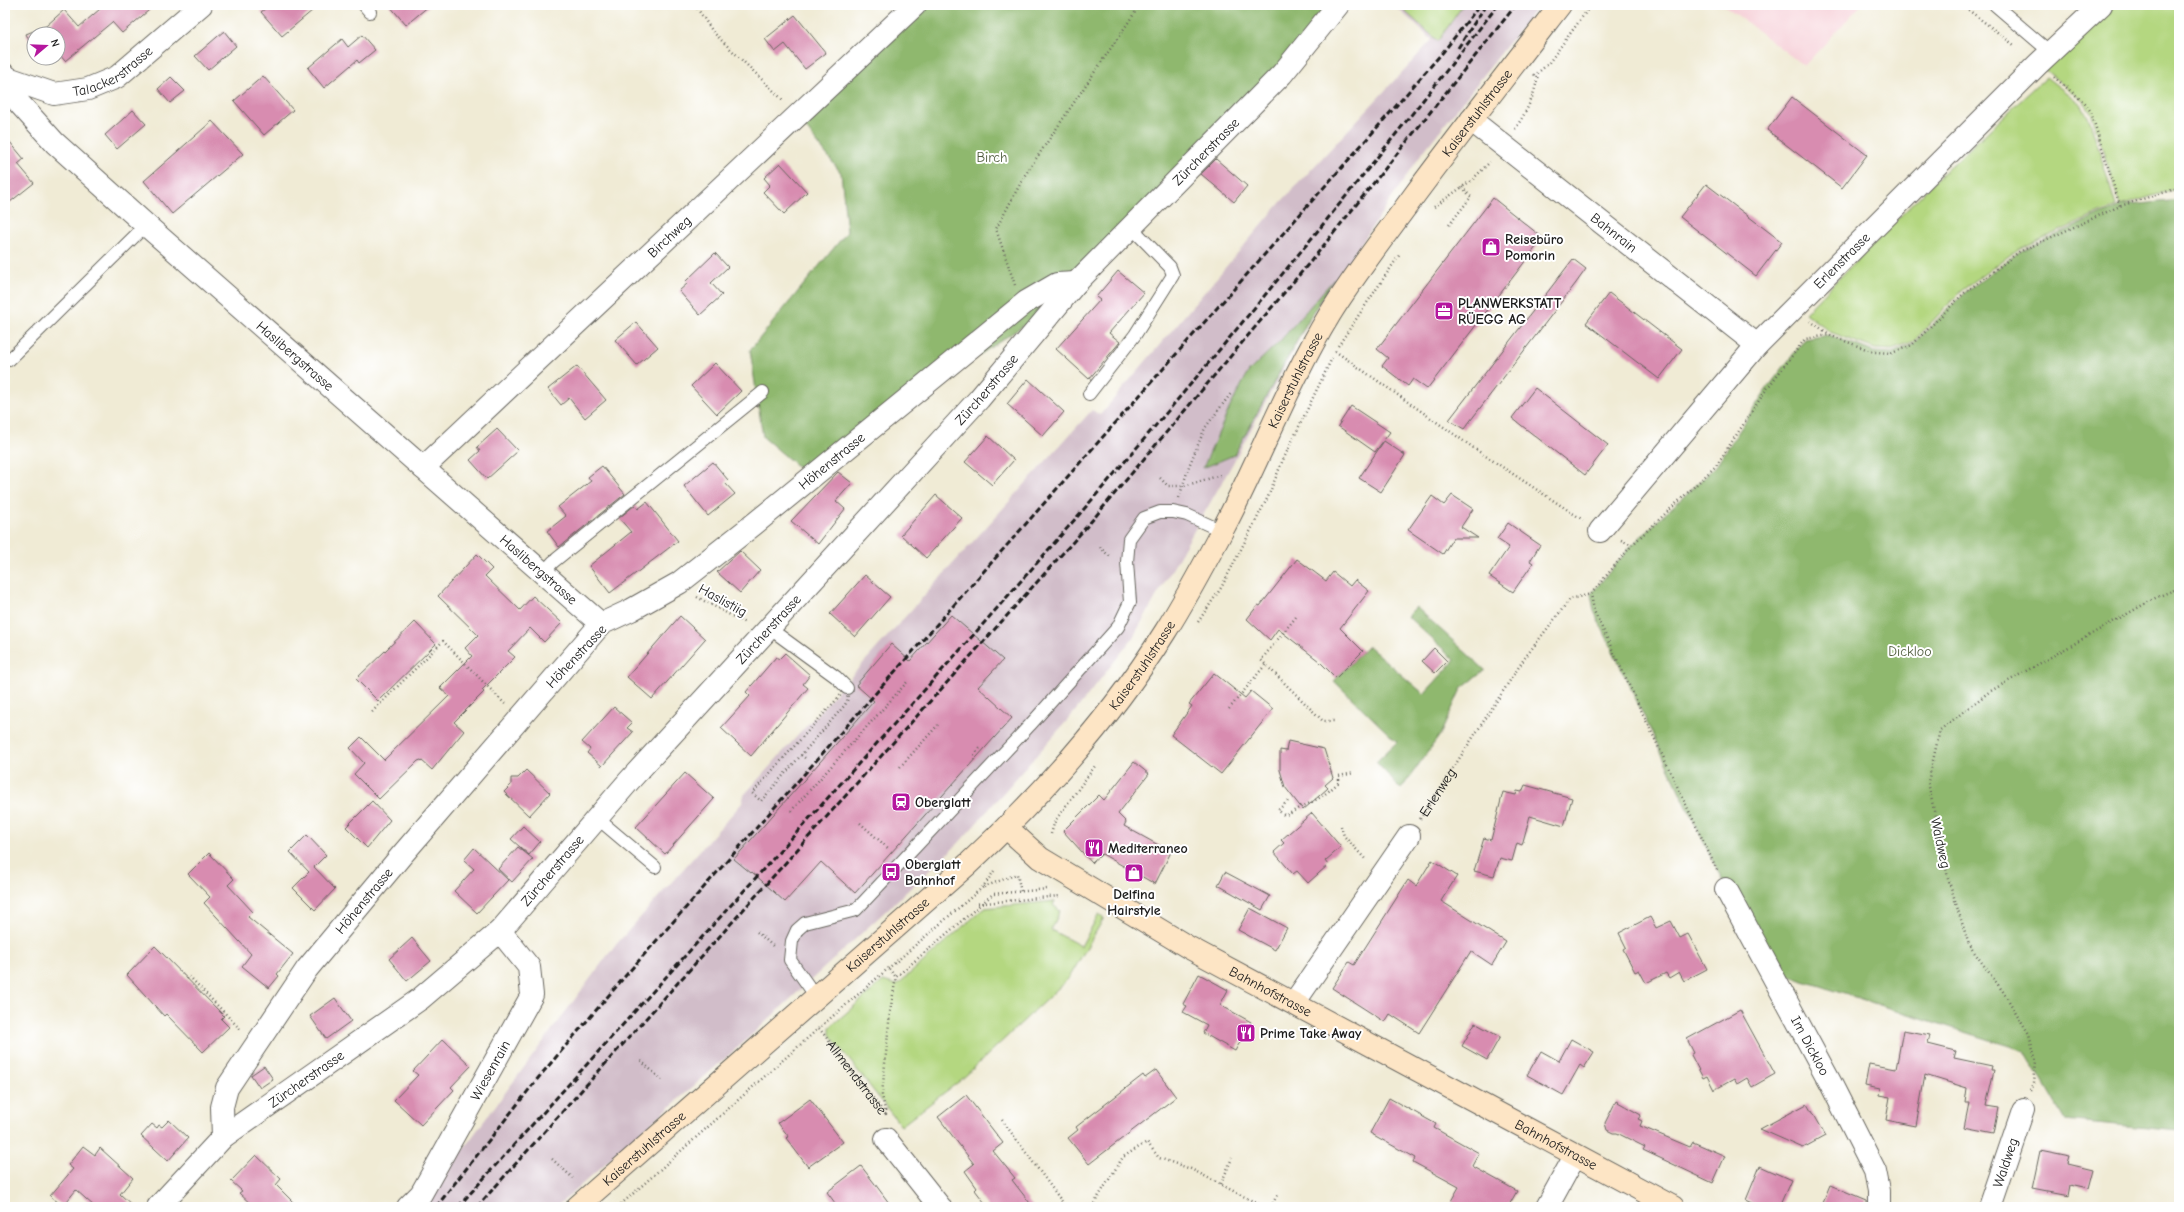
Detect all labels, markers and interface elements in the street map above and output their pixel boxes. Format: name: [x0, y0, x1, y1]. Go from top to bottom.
north arrow: [26, 26, 66, 66]
text: N: [48, 37, 62, 48]
street label: Talackerstrasse: [72, 42, 156, 100]
street label: Kaiserstuhlstrasse: [1438, 66, 1516, 160]
street label: Zürcherstrasse: [1169, 114, 1243, 189]
park label: Birch: [976, 149, 1008, 166]
street label: Bahnrain: [1587, 209, 1640, 257]
street label: Birchweg: [644, 212, 695, 261]
street label: Erlenstrasse: [1810, 229, 1874, 293]
place label: Reisebüro Pomorin: [1505, 231, 1564, 264]
shop icon: Reisebüro Pomorin: [1480, 236, 1502, 258]
place label: PLANWERKSTATT RÜEGG AG: [1458, 295, 1562, 328]
office icon: PLANWERKSTATT RÜEGG AG: [1433, 300, 1455, 322]
street label: Haslibergstrasse: [253, 318, 337, 395]
street label: Kaiserstuhlstrasse: [1265, 329, 1327, 431]
street label: Zürcherstrasse: [951, 351, 1022, 429]
street label: Höhenstrasse: [795, 429, 869, 493]
street label: Haslibergstrasse: [496, 531, 581, 608]
street label: Haslistiig: [695, 580, 750, 621]
street label: Zürcherstrasse: [733, 591, 805, 668]
street label: Kaiserstuhlstrasse: [1105, 617, 1179, 714]
street label: Höhenstrasse: [543, 621, 610, 692]
park label: Dickloo: [1888, 643, 1932, 660]
street label: Erlenweg: [1416, 765, 1460, 820]
station icon: Oberglatt: [890, 791, 912, 813]
place label: Oberglatt: [915, 794, 971, 811]
street label: Waldweg: [1927, 816, 1954, 870]
street label: Zürcherstrasse: [517, 832, 588, 910]
restaurant icon: Mediterraneo: [1083, 837, 1105, 859]
place label: Mediterraneo: [1108, 840, 1188, 857]
place label: Oberglatt Bahnhof: [905, 856, 961, 889]
bus stop icon: Oberglatt Bahnhof: [880, 861, 902, 883]
shop icon: Delfina Hairstyle: [1123, 862, 1145, 884]
street label: Höhenstrasse: [332, 864, 397, 937]
place label: Delfina Hairstyle: [1107, 886, 1161, 919]
street label: Kaiserstuhlstrasse: [843, 894, 933, 976]
street label: Bahnhofstrasse: [1226, 963, 1314, 1021]
street label: Im Dickloo: [1787, 1013, 1833, 1079]
restaurant icon: Prime Take Away: [1235, 1022, 1257, 1044]
place label: Prime Take Away: [1260, 1025, 1362, 1042]
street label: Wiesenrain: [467, 1037, 514, 1104]
street label: Allmendstrasse: [823, 1037, 890, 1118]
street label: Zürcherstrasse: [265, 1047, 347, 1111]
street label: Kaiserstuhlstrasse: [599, 1108, 689, 1190]
street label: Bahnhofstrasse: [1512, 1116, 1600, 1174]
street label: Waldweg: [1989, 1136, 2022, 1190]

